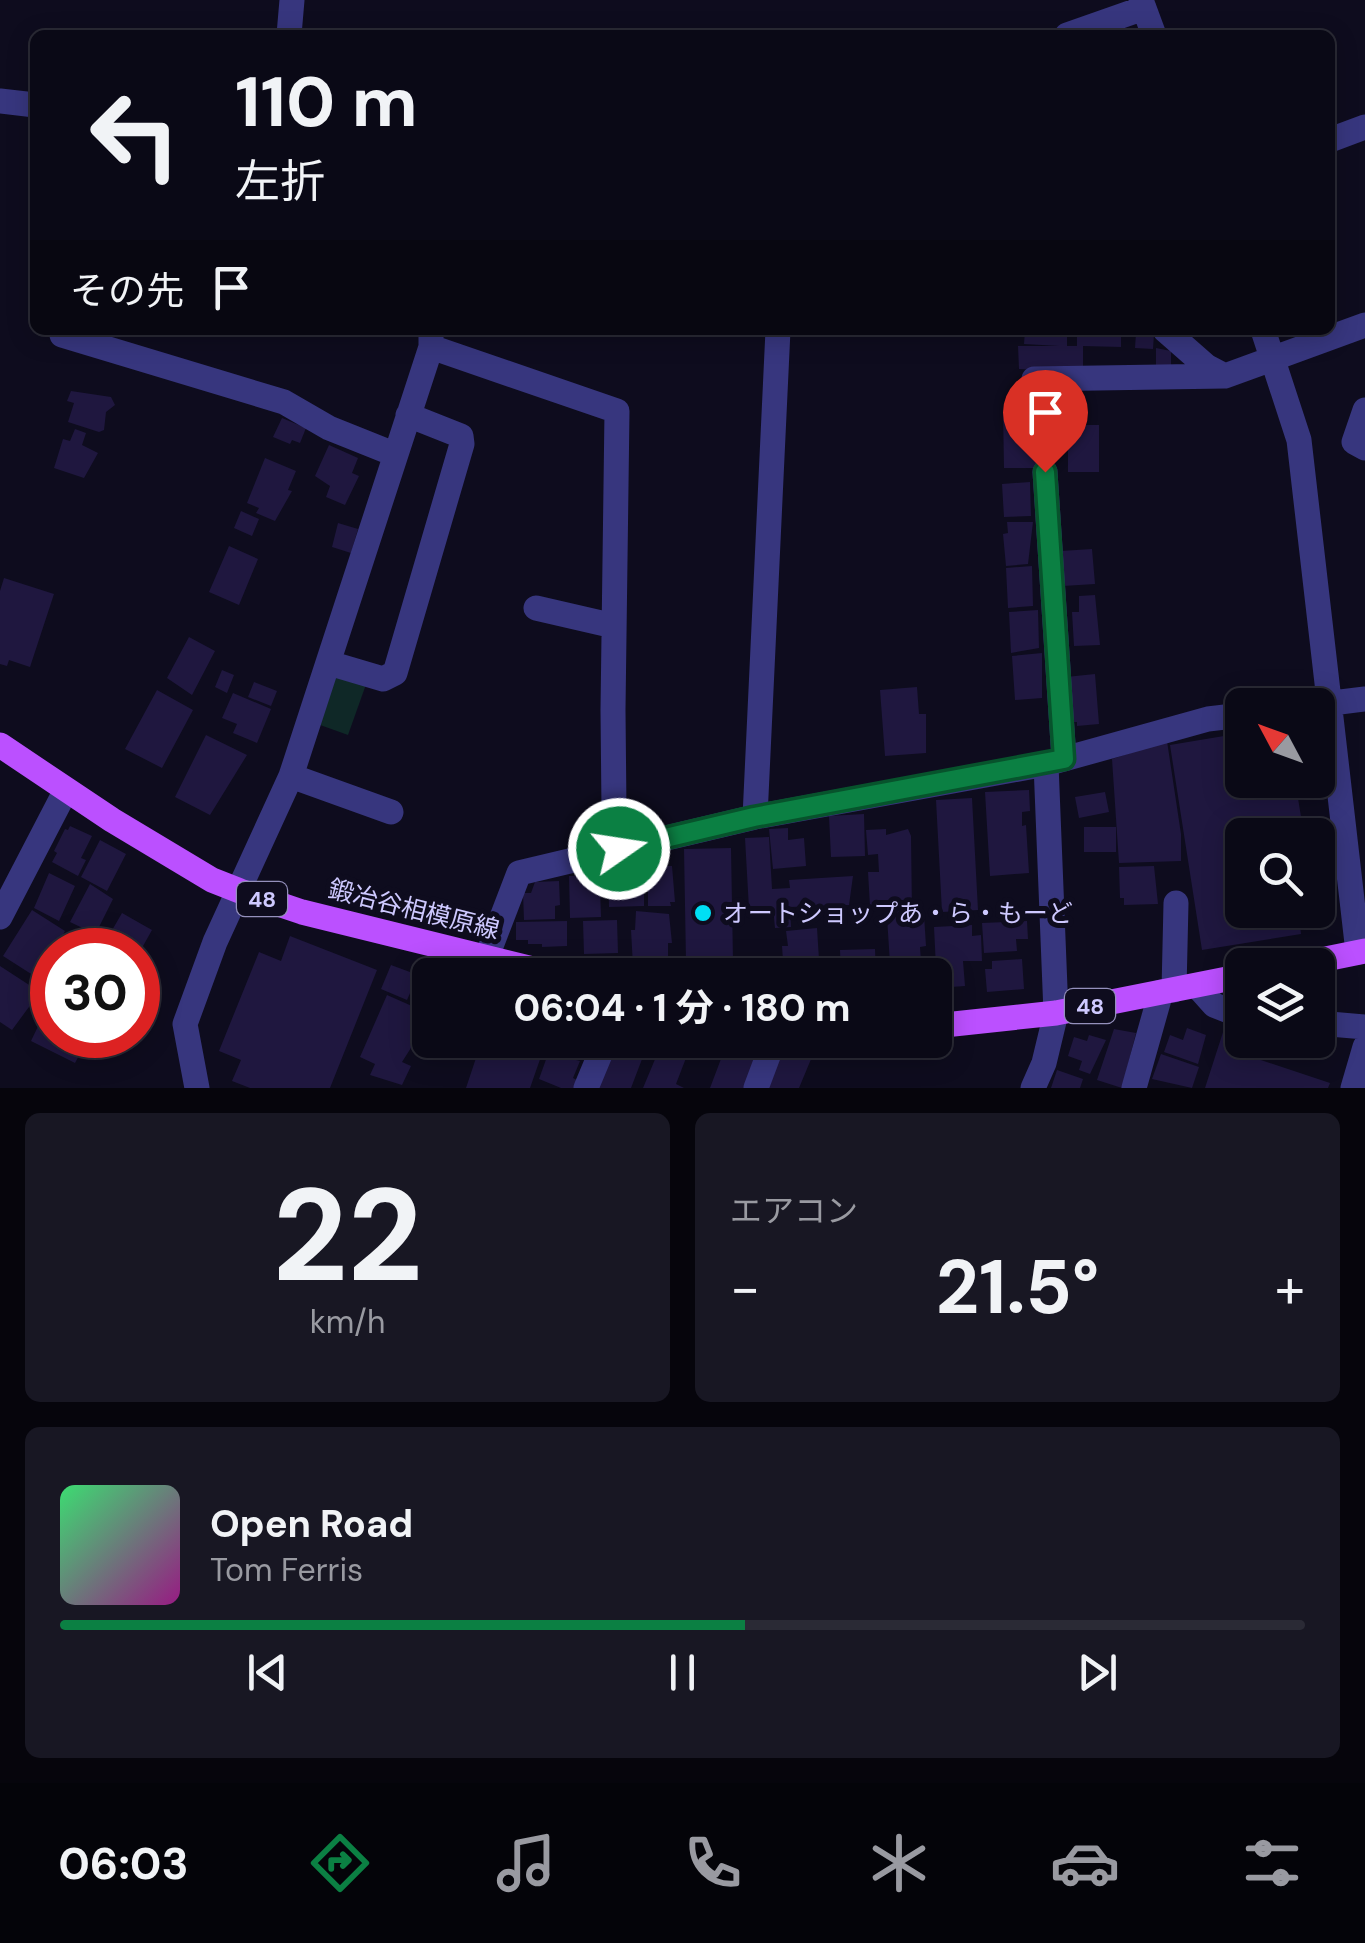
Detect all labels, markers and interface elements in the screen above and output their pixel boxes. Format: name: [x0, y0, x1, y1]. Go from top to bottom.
text: 110 m: [235, 57, 418, 148]
icon: left: [70, 70, 200, 200]
text: 左折: [235, 152, 325, 211]
icon: arrive: [204, 260, 259, 315]
text: その先: [70, 266, 184, 316]
pin: [1003, 370, 1088, 473]
icon: arrive: [1018, 385, 1073, 440]
north arrow: [1225, 688, 1335, 798]
map controls: [1225, 688, 1335, 1058]
position arrow: [567, 797, 671, 901]
button: search: [1225, 818, 1335, 928]
street label: 鍛冶谷相模原線: [325, 872, 503, 947]
road number: 48: [237, 882, 287, 916]
place label: オートショップあ・ら・もーど: [723, 897, 1073, 930]
marker: オートショップあ・ら・もーど: [692, 902, 714, 924]
speed limit sign: 30: [30, 928, 160, 1058]
button: layers: [1225, 948, 1335, 1058]
text: 06:04 · 1 分 · 180 m: [514, 983, 850, 1033]
road number: 48: [1065, 989, 1115, 1023]
text: 22: [272, 1151, 423, 1320]
text: エアコン: [730, 1190, 858, 1232]
text: 21.5°: [936, 1239, 1099, 1336]
text: −: [730, 1252, 760, 1324]
text: +: [1275, 1252, 1305, 1324]
text: km/h: [310, 1301, 385, 1343]
text: Open Road: [210, 1499, 413, 1549]
text: Tom Ferris: [210, 1549, 363, 1591]
icon: previous: [240, 1645, 295, 1700]
icon: pause: [655, 1645, 710, 1700]
icon: next: [1070, 1645, 1125, 1700]
icon: directions: [305, 1828, 375, 1898]
icon: music: [491, 1828, 561, 1898]
icon: phone: [678, 1828, 748, 1898]
icon: climate: [864, 1828, 934, 1898]
icon: car: [1050, 1828, 1120, 1898]
icon: filters: [1237, 1828, 1307, 1898]
text: 06:03: [58, 1834, 189, 1893]

